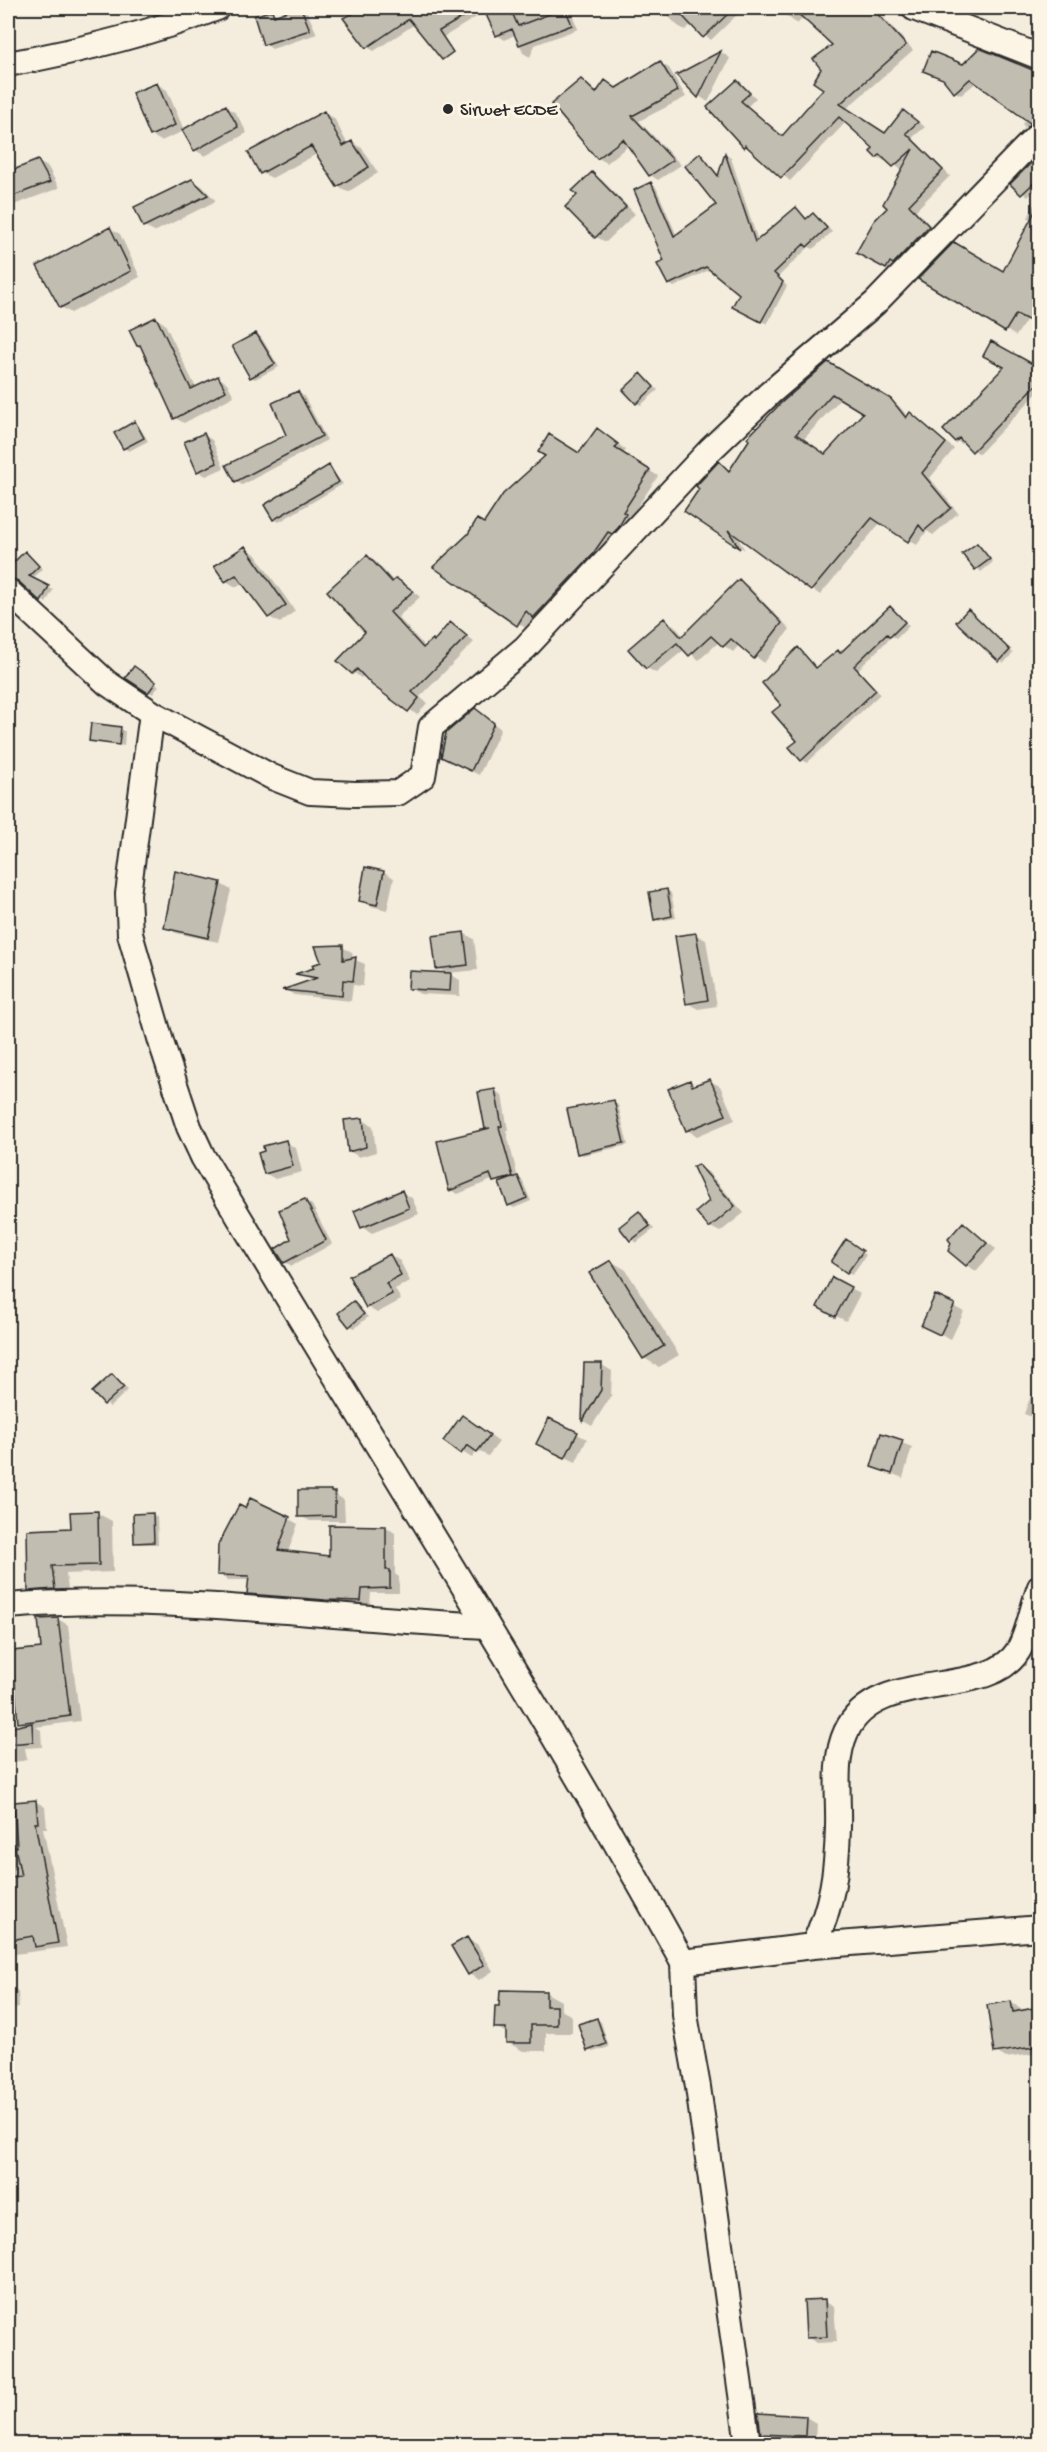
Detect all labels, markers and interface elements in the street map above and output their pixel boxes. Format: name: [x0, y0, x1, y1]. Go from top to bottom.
place label: Sirwet ECDE: [460, 101, 558, 122]
marker: Sirwet ECDE: [441, 102, 455, 116]

